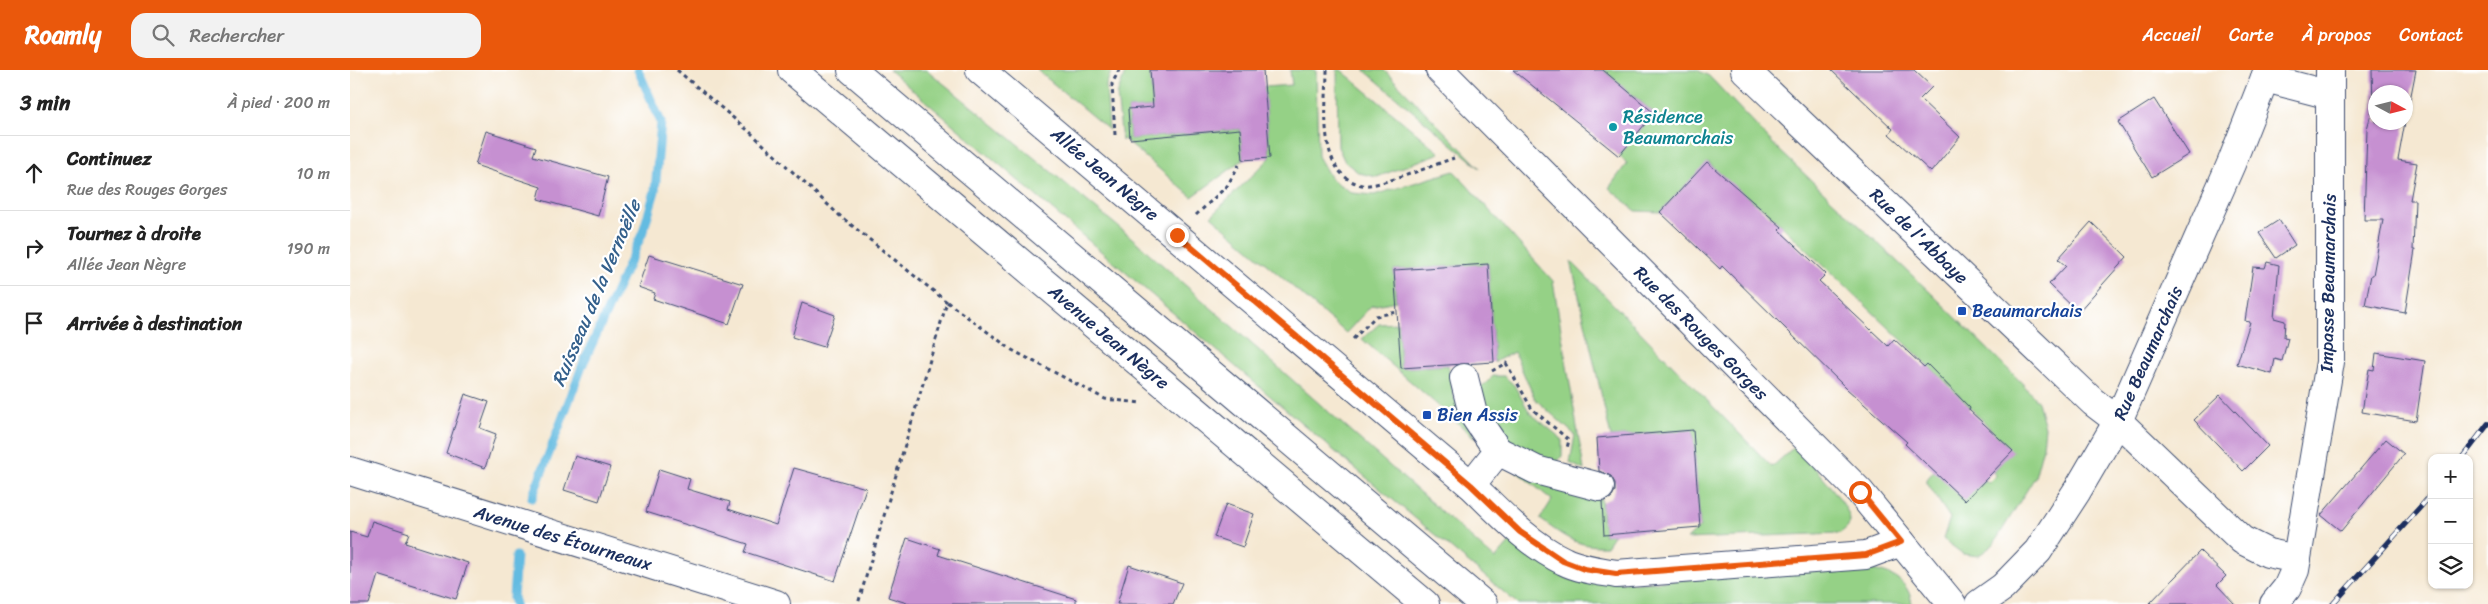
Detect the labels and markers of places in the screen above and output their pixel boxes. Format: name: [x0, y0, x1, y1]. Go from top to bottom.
place label: Résidence Beaumarchais: [1623, 101, 1734, 154]
marker: Résidence Beaumarchais: [1607, 121, 1619, 133]
place label: Beaumarchais: [1972, 295, 2083, 327]
marker: Beaumarchais: [1956, 305, 1968, 317]
place label: Bien Assis: [1437, 399, 1518, 431]
marker: Bien Assis: [1421, 409, 1433, 421]

